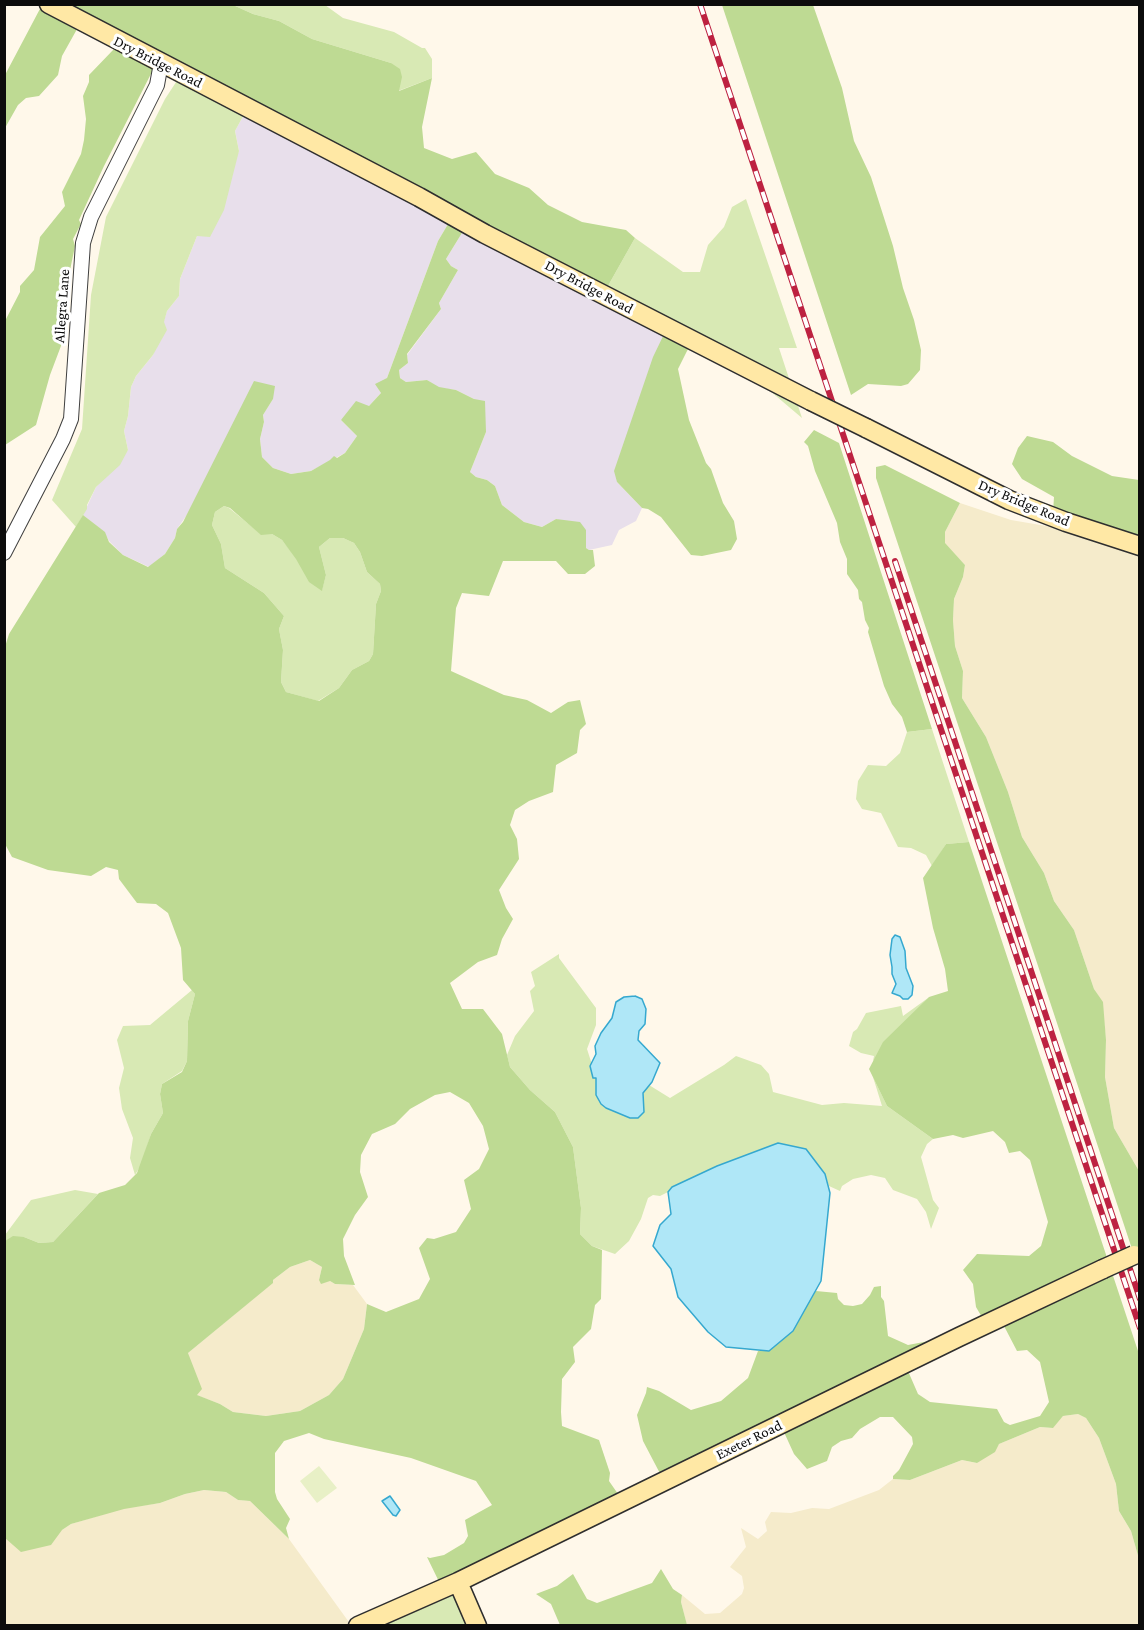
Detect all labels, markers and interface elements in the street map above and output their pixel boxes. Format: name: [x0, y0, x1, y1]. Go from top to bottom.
street label: Dry Bridge Road: [111, 32, 205, 92]
street label: Dry Bridge Road: [542, 256, 636, 318]
street label: Allegra Lane: [50, 268, 74, 344]
street label: Dry Bridge Road: [976, 476, 1072, 530]
street label: Exeter Road: [713, 1416, 785, 1464]

